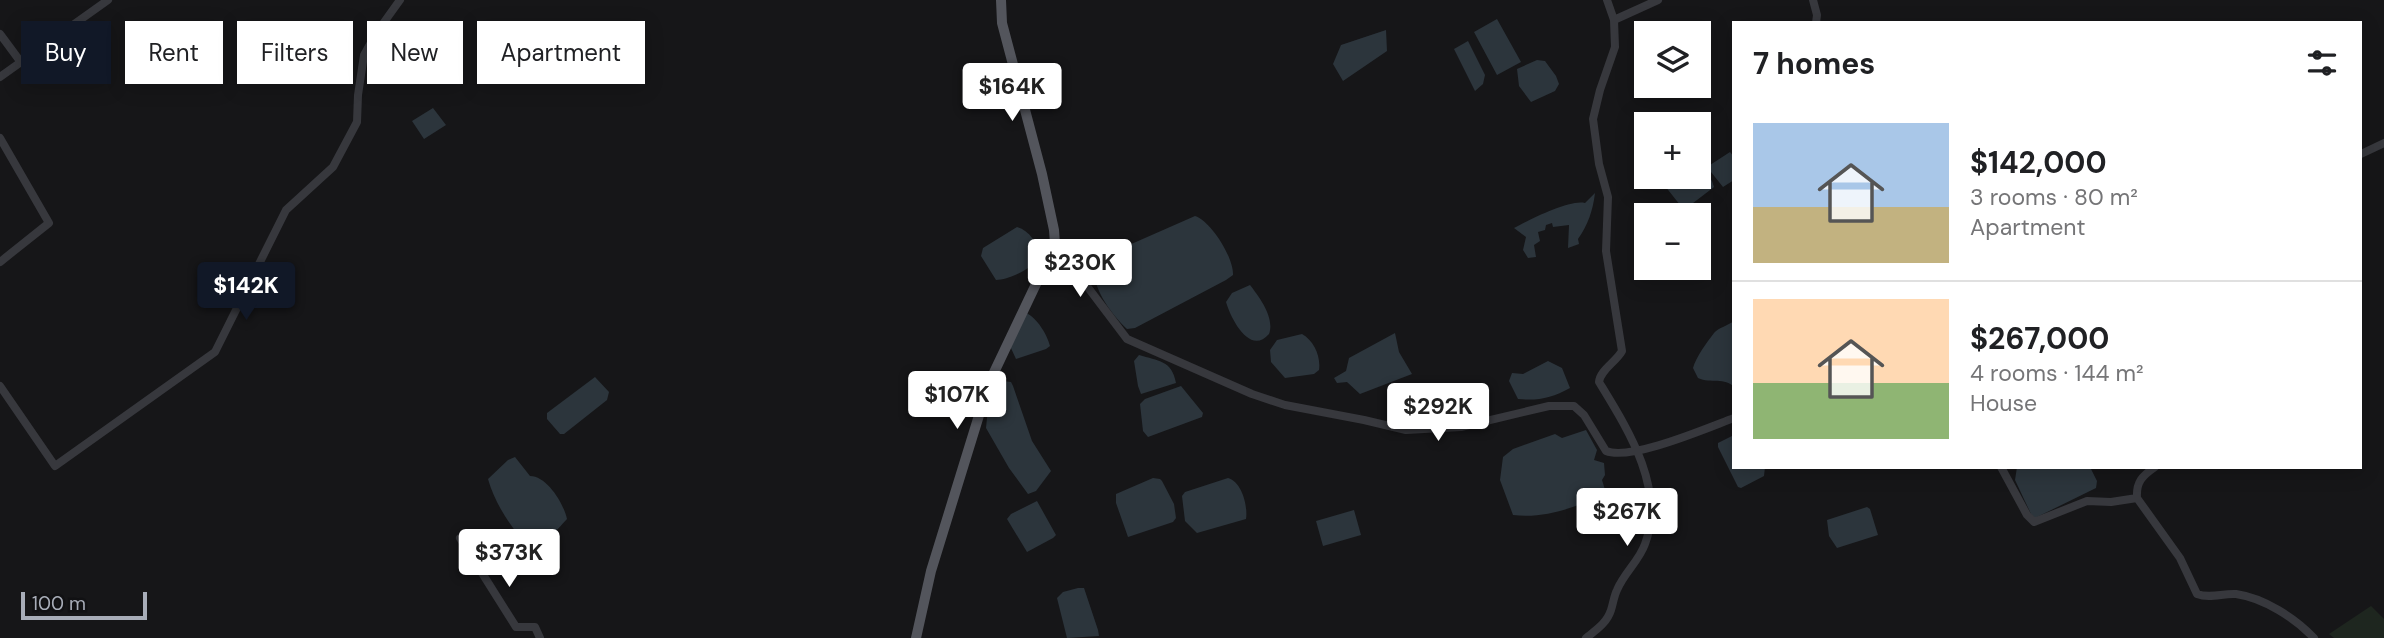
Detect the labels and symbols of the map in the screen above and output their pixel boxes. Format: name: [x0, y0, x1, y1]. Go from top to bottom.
pin: $164K: [963, 64, 1061, 123]
pin: $230K: [1031, 240, 1129, 299]
pin: $142K: [197, 262, 295, 322]
pin: $107K: [908, 372, 1006, 431]
pin: $292K: [1389, 384, 1487, 443]
pin: $267K: [1578, 489, 1676, 548]
pin: $373K: [460, 530, 558, 589]
scale bar: [21, 589, 147, 621]

